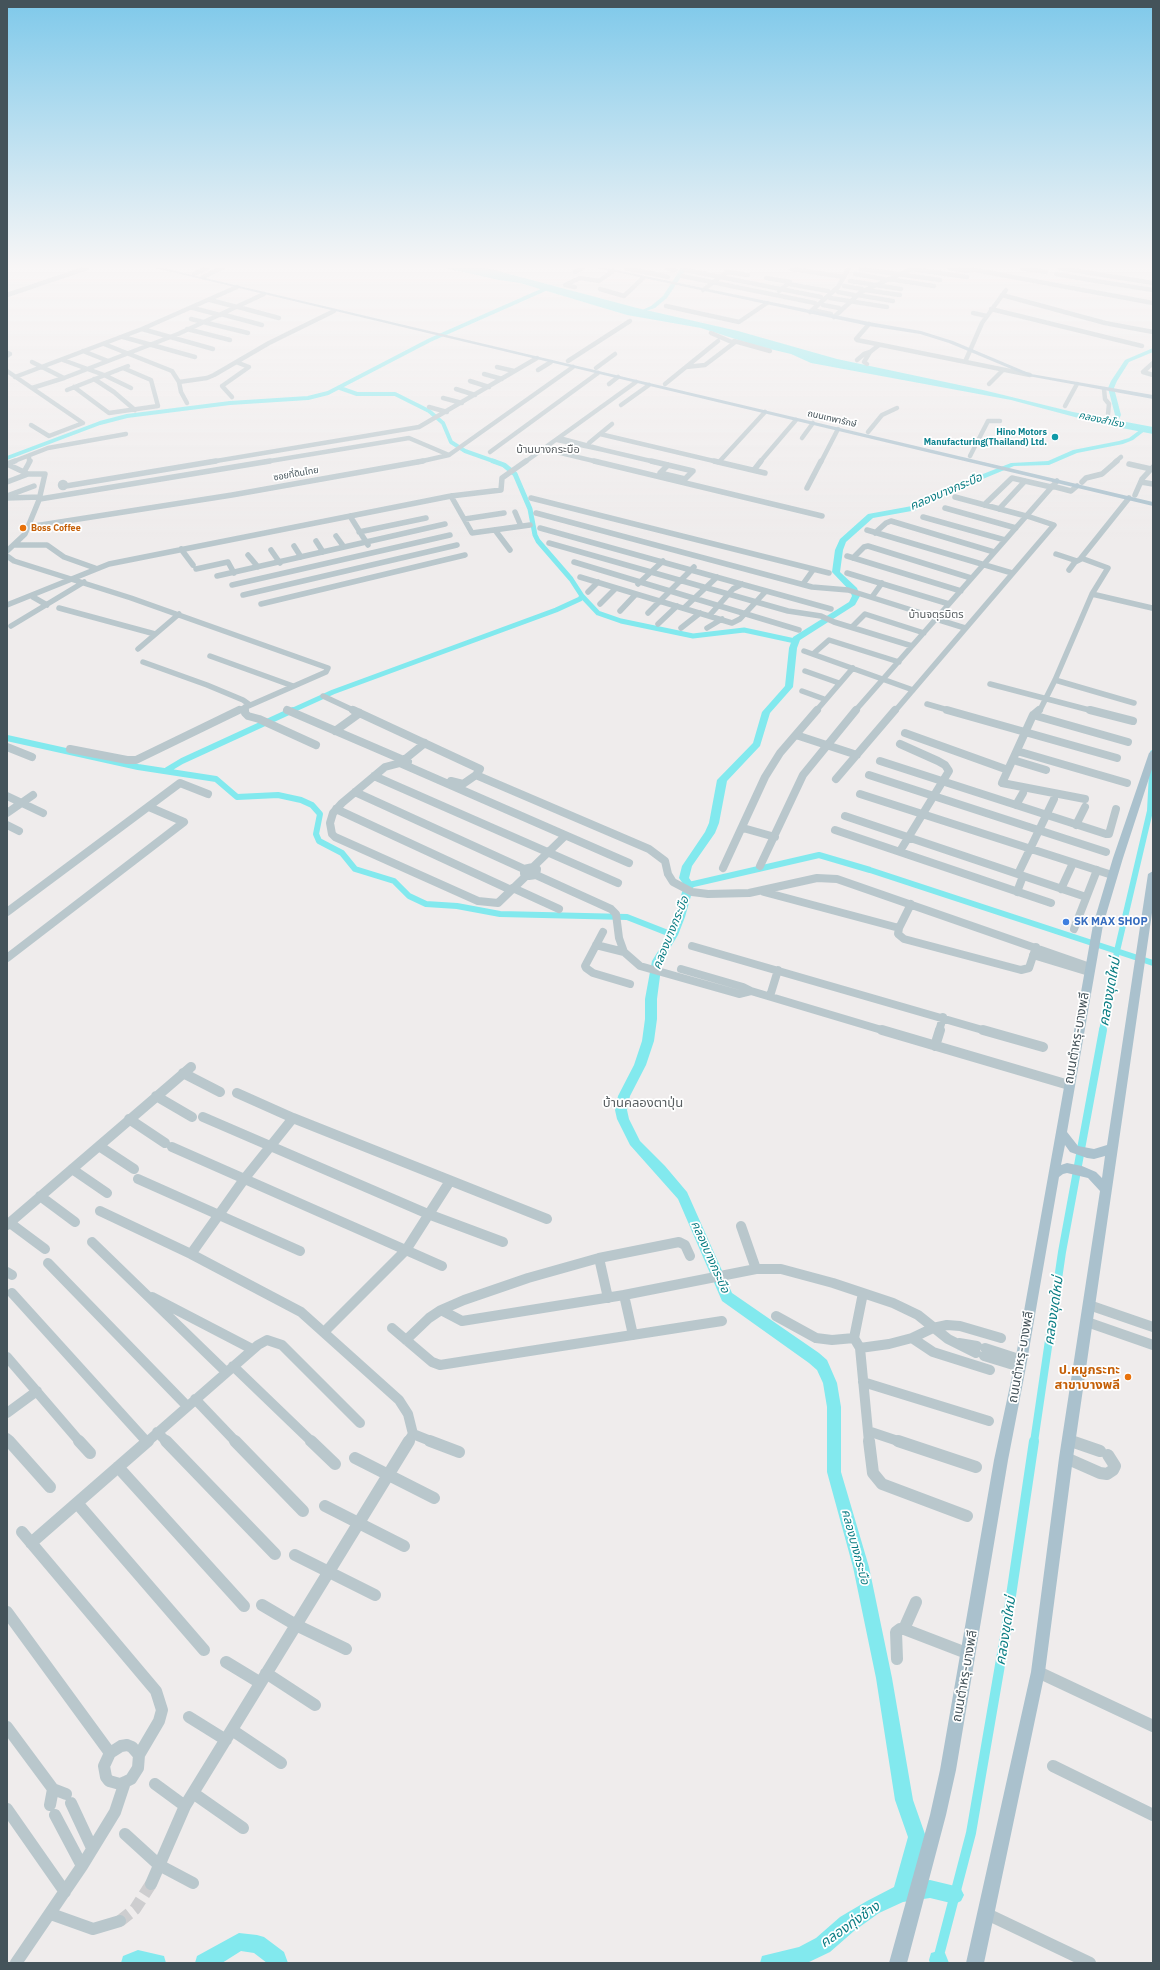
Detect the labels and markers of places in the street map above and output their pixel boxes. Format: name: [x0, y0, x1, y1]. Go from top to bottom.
place label: Hino Motors Manufacturing(Thailand) Ltd.: [924, 427, 1047, 448]
marker: Hino Motors Manufacturing(Thailand) Ltd.: [1050, 432, 1060, 442]
marker: Boss Coffee: [18, 523, 28, 533]
place label: Boss Coffee: [31, 523, 81, 533]
place label: SK MAX SHOP: [1074, 915, 1148, 929]
marker: SK MAX SHOP: [1061, 917, 1071, 927]
place label: ป.หมูกระทะ สาขาบางพลี: [1055, 1362, 1120, 1393]
marker: ป.หมูกระทะ สาขาบางพลี: [1123, 1372, 1133, 1382]

